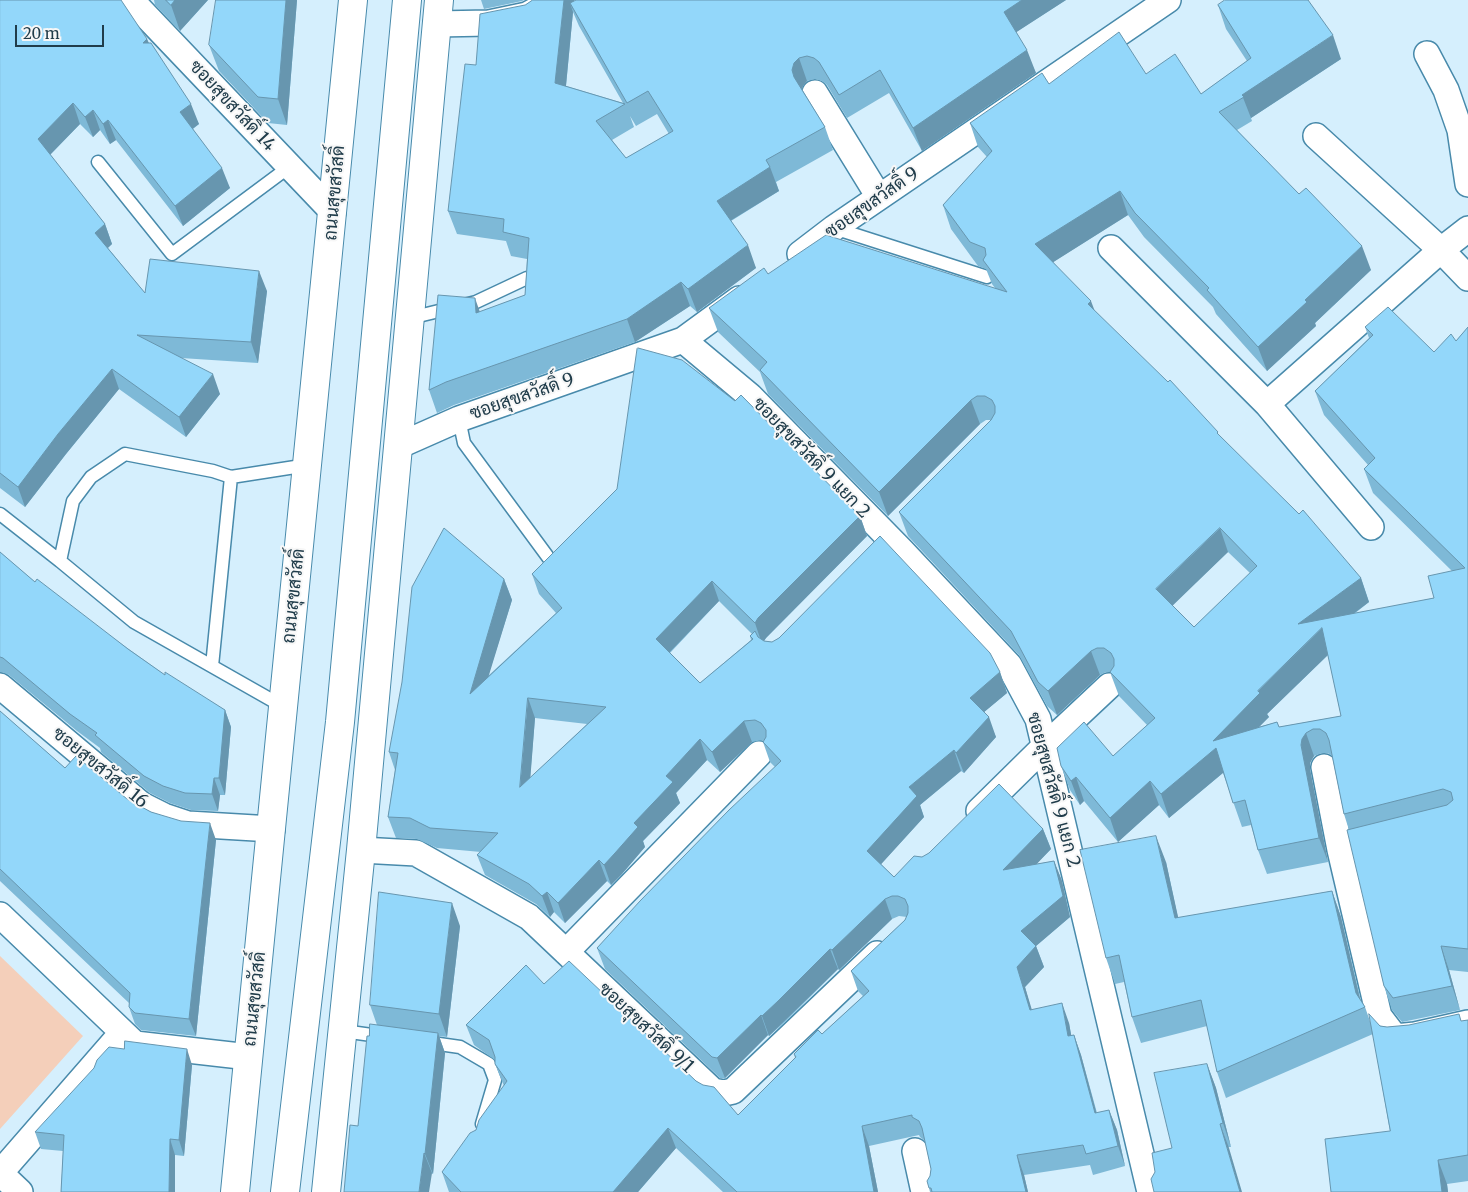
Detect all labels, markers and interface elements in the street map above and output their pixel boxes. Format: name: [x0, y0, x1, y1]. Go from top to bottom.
scale bar: [18, 15, 106, 47]
text: 20 m: [23, 24, 60, 43]
street label: ซอยสุขสวัสดิ์ 14: [184, 56, 280, 156]
street label: ถนนสุขสวัสดิ์: [320, 145, 350, 241]
street label: ซอยสุขสวัสดิ์ 9: [821, 163, 923, 243]
street label: ซอยสุขสวัสดิ์ 9: [467, 369, 577, 425]
street label: ซอยสุขสวัสดิ์ 9 แยก 2: [748, 393, 874, 523]
street label: ถนนสุขสวัสดิ์: [278, 547, 310, 645]
street label: ซอยสุขสวัสดิ์ 9 แยก 2: [1022, 710, 1084, 870]
street label: ซอยสุขสวัสดิ์ 16: [48, 723, 152, 813]
street label: ถนนสุขสวัสดิ์: [239, 950, 271, 1048]
street label: ซอยสุขสวัสดิ์ 9/1: [594, 978, 698, 1078]

